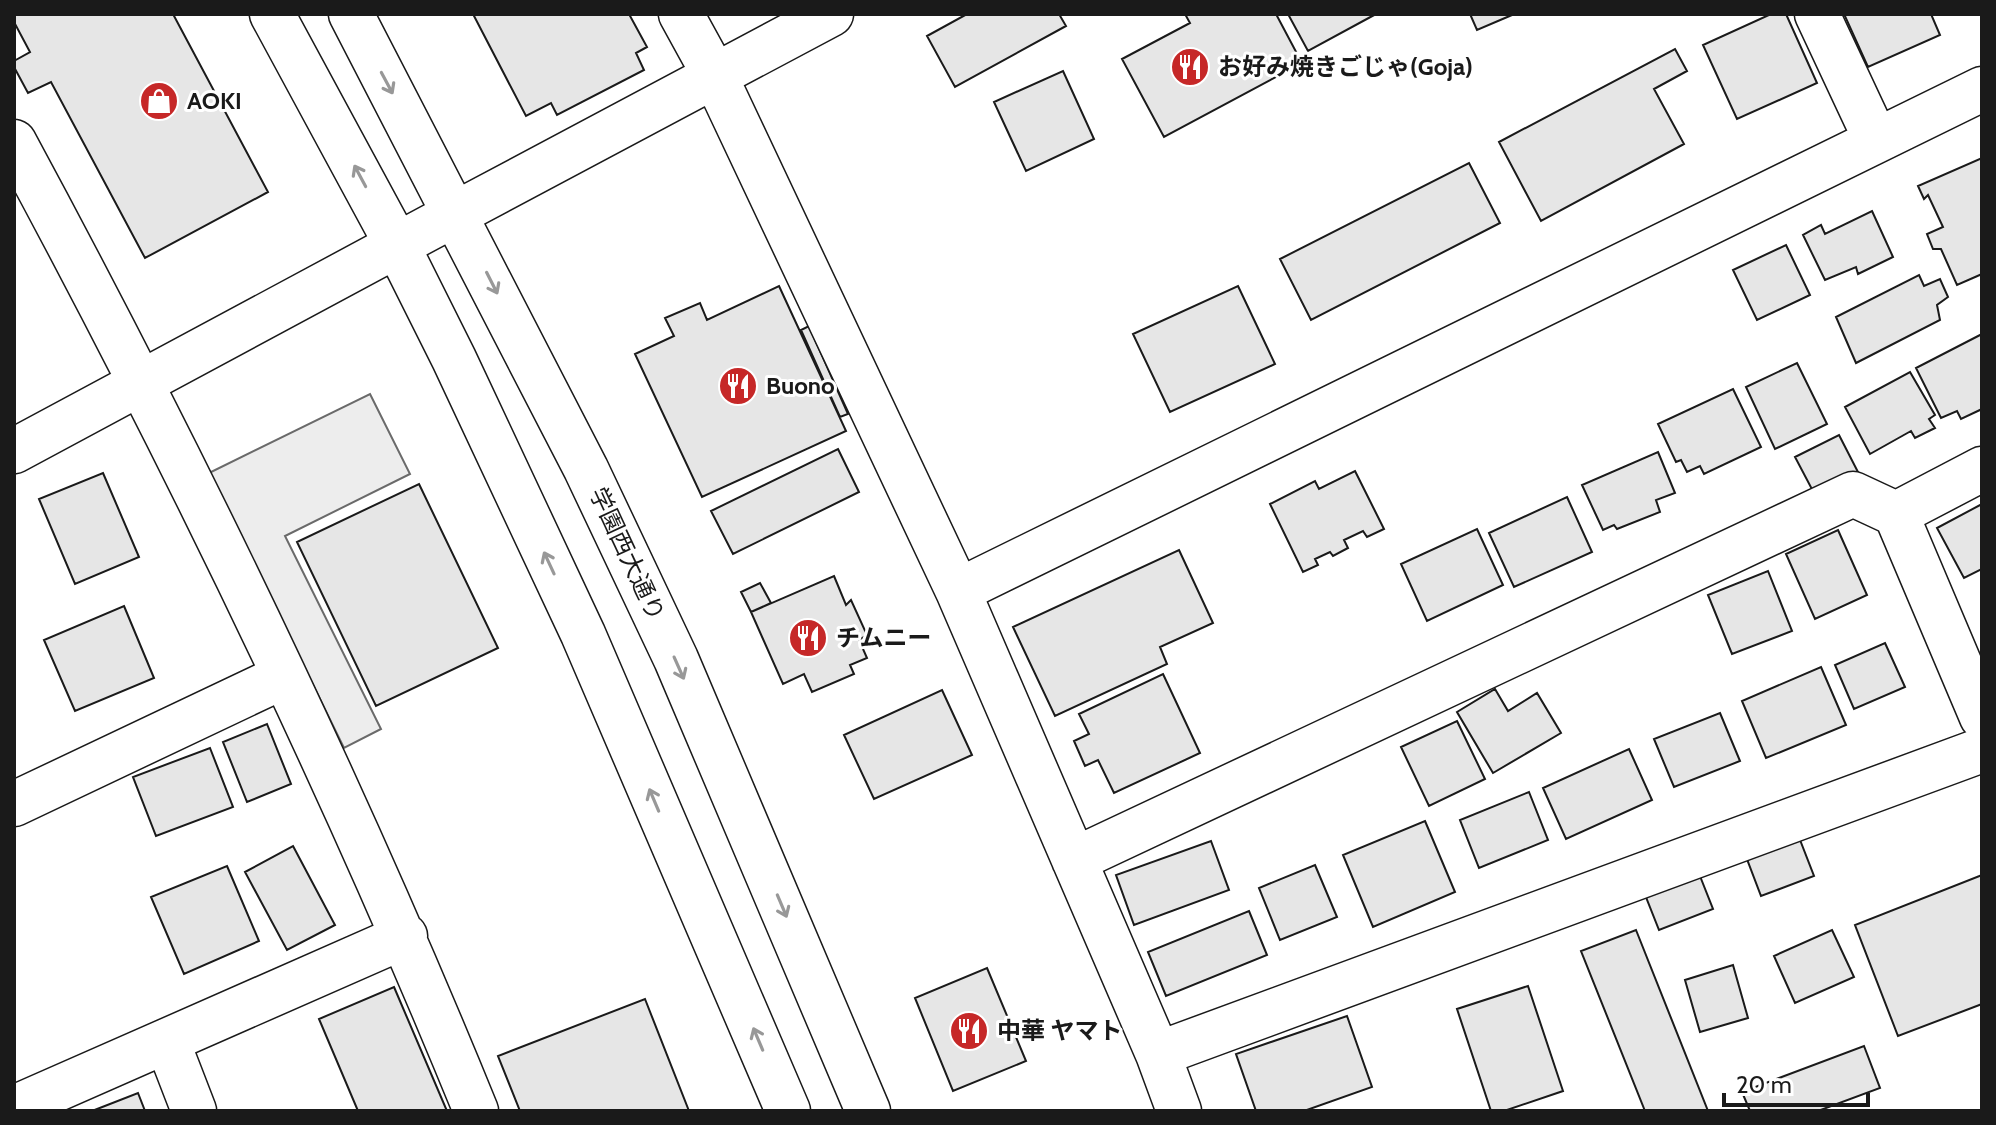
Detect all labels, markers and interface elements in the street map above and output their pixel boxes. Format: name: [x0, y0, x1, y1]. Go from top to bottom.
restaurant icon: お好み焼きごじゃ(Goja): [1169, 46, 1211, 88]
place label: お好み焼きごじゃ(Goja): [1218, 52, 1473, 81]
one-way arrow: [380, 71, 396, 94]
shop icon: AOKI: [138, 80, 180, 122]
place label: AOKI: [187, 86, 242, 115]
one-way arrow: [352, 165, 368, 188]
one-way arrow: [485, 270, 501, 294]
restaurant icon: Buono: [717, 365, 759, 407]
place label: Buono: [766, 371, 835, 400]
street label: 学園西大通り: [584, 482, 671, 625]
one-way arrow: [541, 551, 556, 576]
restaurant icon: チムニー: [787, 617, 829, 659]
place label: チムニー: [836, 623, 932, 652]
one-way arrow: [673, 655, 688, 679]
one-way arrow: [646, 788, 661, 813]
one-way arrow: [776, 893, 791, 918]
restaurant icon: 中華 ヤマト: [948, 1010, 990, 1052]
place label: 中華 ヤマト: [997, 1016, 1122, 1045]
one-way arrow: [749, 1027, 764, 1052]
scale bar: [1724, 1057, 1868, 1107]
text: 20 m: [1736, 1070, 1792, 1099]

